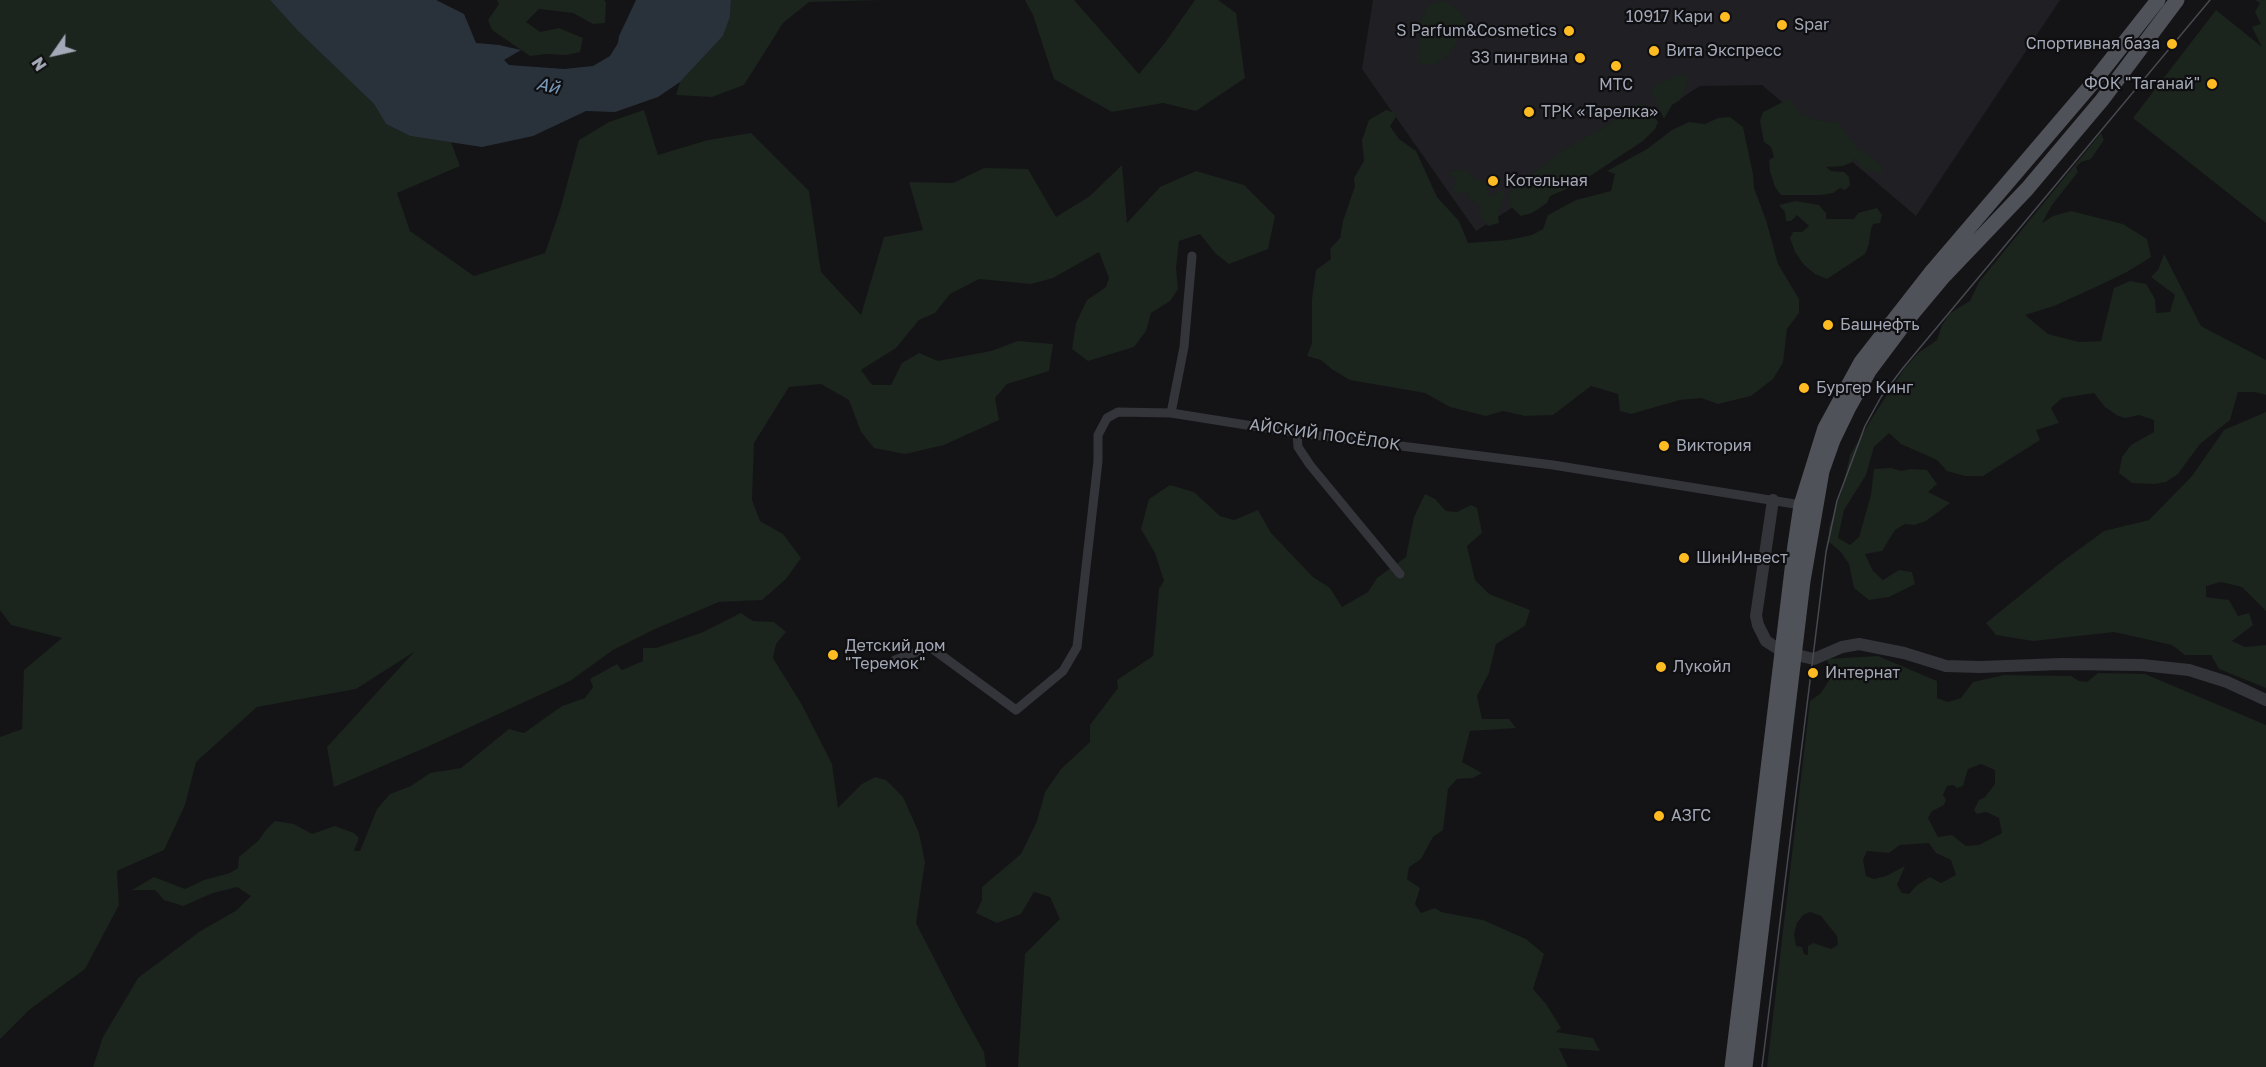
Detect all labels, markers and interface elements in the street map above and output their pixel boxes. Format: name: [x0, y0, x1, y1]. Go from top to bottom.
place label: 10917 Кари: [1626, 7, 1713, 27]
marker: 10917 Кари: [1718, 10, 1732, 24]
place label: Spar: [1794, 15, 1829, 35]
marker: Spar: [1775, 18, 1789, 32]
place label: S Parfum&Cosmetics: [1396, 21, 1557, 41]
north arrow: [24, 24, 84, 84]
marker: S Parfum&Cosmetics: [1562, 24, 1576, 38]
place label: Спортивная база: [2026, 34, 2160, 54]
marker: Спортивная база: [2165, 37, 2179, 51]
place label: Вита Экспресс: [1666, 41, 1782, 61]
marker: Вита Экспресс: [1647, 44, 1661, 58]
place label: 33 пингвина: [1471, 48, 1568, 68]
marker: 33 пингвина: [1573, 51, 1587, 65]
text: N: [27, 53, 51, 75]
marker: МТС: [1609, 59, 1623, 73]
water label: Ай: [534, 73, 562, 99]
place label: ФОК "Таганай": [2084, 74, 2200, 94]
place label: МТС: [1599, 75, 1633, 95]
marker: ФОК "Таганай": [2205, 77, 2219, 91]
place label: ТРК «Тарелка»: [1541, 102, 1658, 122]
marker: ТРК «Тарелка»: [1522, 105, 1536, 119]
place label: Котельная: [1505, 171, 1588, 191]
marker: Котельная: [1486, 174, 1500, 188]
place label: Башнефть: [1840, 315, 1920, 335]
marker: Башнефть: [1821, 318, 1835, 332]
place label: Бургер Кинг: [1816, 378, 1913, 398]
marker: Бургер Кинг: [1797, 381, 1811, 395]
street label: АЙСКИЙ ПОСЁЛОК: [1248, 415, 1402, 455]
place label: Виктория: [1676, 436, 1752, 456]
marker: Виктория: [1657, 439, 1671, 453]
place label: ШинИнвест: [1696, 548, 1788, 568]
marker: ШинИнвест: [1677, 551, 1691, 565]
place label: Детский дом "Теремок": [845, 636, 946, 674]
marker: Детский дом "Теремок": [826, 648, 840, 662]
place label: Лукойл: [1673, 657, 1731, 677]
marker: Лукойл: [1654, 660, 1668, 674]
place label: Интернат: [1825, 663, 1900, 683]
marker: Интернат: [1806, 666, 1820, 680]
place label: АЗГС: [1671, 806, 1711, 826]
marker: АЗГС: [1652, 809, 1666, 823]

